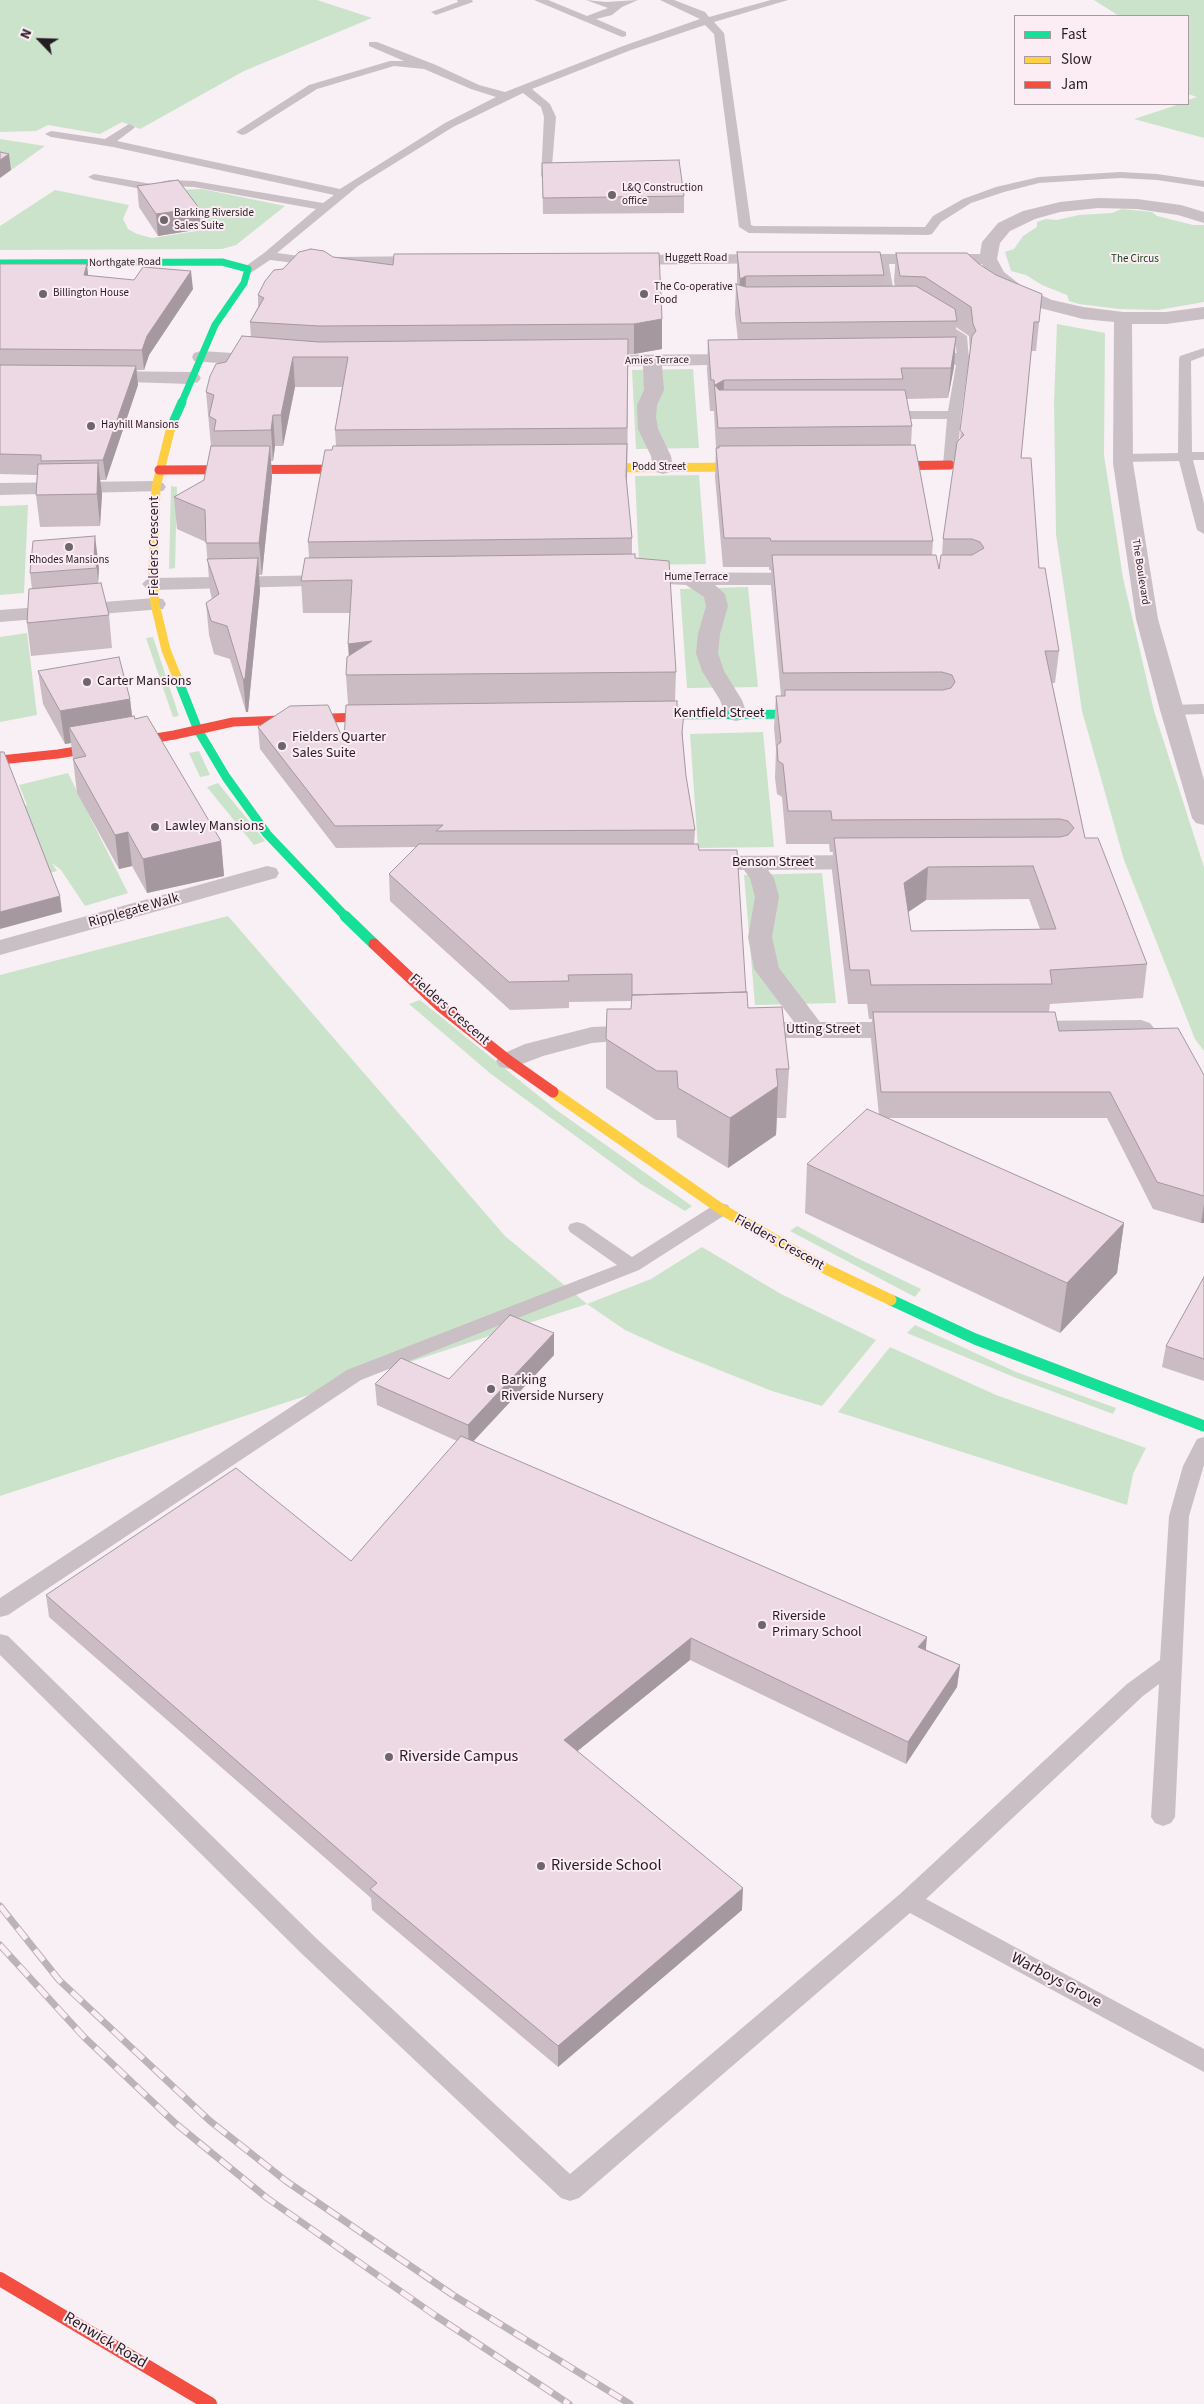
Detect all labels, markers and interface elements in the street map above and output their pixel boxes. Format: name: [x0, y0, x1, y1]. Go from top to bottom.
north arrow: [15, 15, 65, 65]
legend: [1014, 15, 1189, 105]
text: Fast: [1061, 24, 1087, 45]
text: N: [15, 26, 37, 42]
text: Slow: [1061, 49, 1092, 70]
text: Jam: [1061, 74, 1088, 95]
place label: L&Q Construction office: [622, 182, 703, 208]
marker: L&Q Construction office: [606, 189, 618, 201]
place label: Barking Riverside Sales Suite: [174, 207, 254, 233]
marker: Barking Riverside Sales Suite: [158, 214, 170, 226]
street label: Huggett Road: [665, 252, 727, 266]
park label: The Circus: [1111, 253, 1159, 267]
street label: Northgate Road: [89, 256, 161, 270]
place label: The Co-operative Food: [654, 281, 733, 307]
place label: Billington House: [53, 287, 129, 301]
marker: Billington House: [37, 288, 49, 300]
marker: The Co-operative Food: [638, 288, 650, 300]
street label: Amies Terrace: [625, 354, 689, 368]
place label: Hayhill Mansions: [101, 419, 179, 433]
marker: Hayhill Mansions: [85, 420, 97, 432]
street label: Podd Street: [632, 461, 686, 475]
street label: Fielders Crescent: [147, 496, 163, 596]
street label: The Boulevard: [1128, 538, 1152, 606]
marker: Rhodes Mansions: [63, 541, 75, 553]
place label: Rhodes Mansions: [29, 554, 109, 568]
street label: Hume Terrace: [664, 571, 728, 585]
place label: Carter Mansions: [97, 674, 191, 690]
marker: Carter Mansions: [81, 676, 93, 688]
street label: Kentfield Street: [674, 706, 764, 722]
place label: Fielders Quarter Sales Suite: [292, 730, 386, 762]
marker: Fielders Quarter Sales Suite: [276, 740, 288, 752]
place label: Lawley Mansions: [165, 819, 264, 835]
marker: Lawley Mansions: [149, 821, 161, 833]
street label: Benson Street: [732, 855, 814, 871]
street label: Ripplegate Walk: [87, 890, 181, 932]
street label: Fielders Crescent: [406, 971, 492, 1049]
street label: Utting Street: [786, 1022, 860, 1038]
street label: Fielders Crescent: [731, 1211, 827, 1275]
place label: Barking Riverside Nursery: [501, 1373, 604, 1405]
marker: Barking Riverside Nursery: [485, 1383, 497, 1395]
place label: Riverside Primary School: [772, 1609, 862, 1641]
marker: Riverside Primary School: [756, 1619, 768, 1631]
place label: Riverside Campus: [399, 1747, 518, 1767]
marker: Riverside Campus: [383, 1751, 395, 1763]
place label: Riverside School: [551, 1856, 662, 1876]
marker: Riverside School: [535, 1860, 547, 1872]
street label: Warboys Grove: [1007, 1949, 1105, 2013]
street label: Renwick Road: [60, 2309, 150, 2373]

